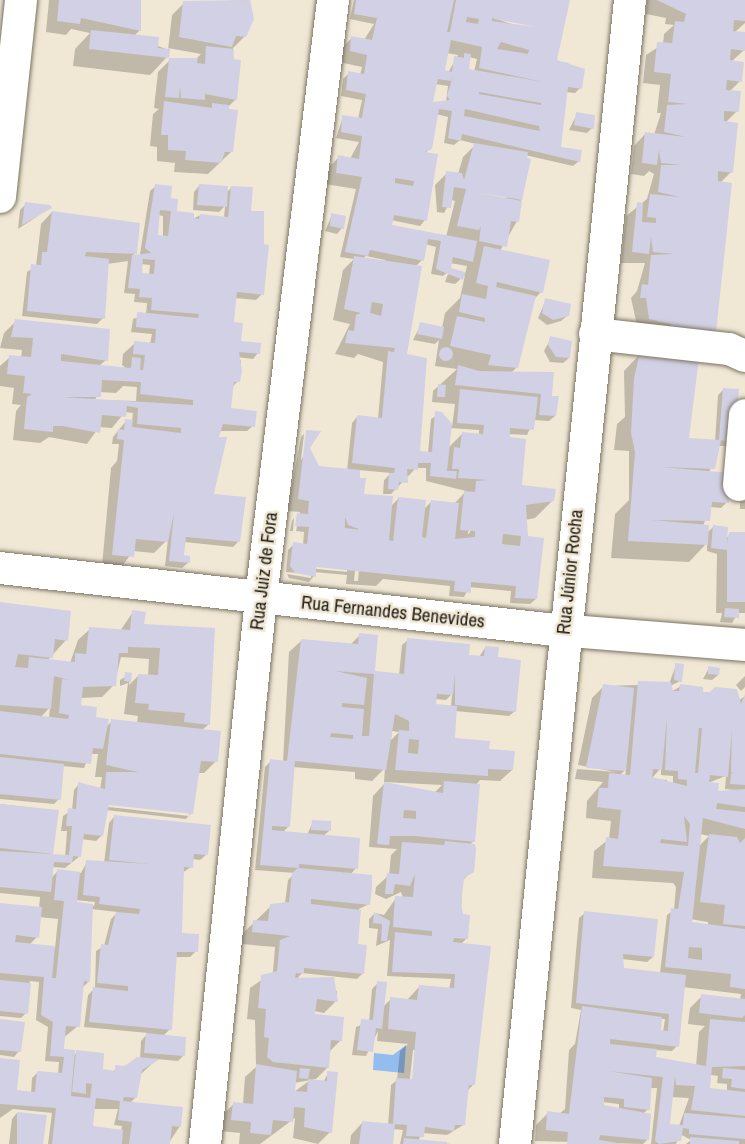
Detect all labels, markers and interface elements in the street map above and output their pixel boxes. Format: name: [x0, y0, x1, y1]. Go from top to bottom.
street label: Rua Júnior Rocha: [552, 508, 588, 636]
street label: Rua Juiz de Fora: [245, 511, 283, 631]
street label: Rua Fernandes Benevides: [300, 591, 486, 633]

